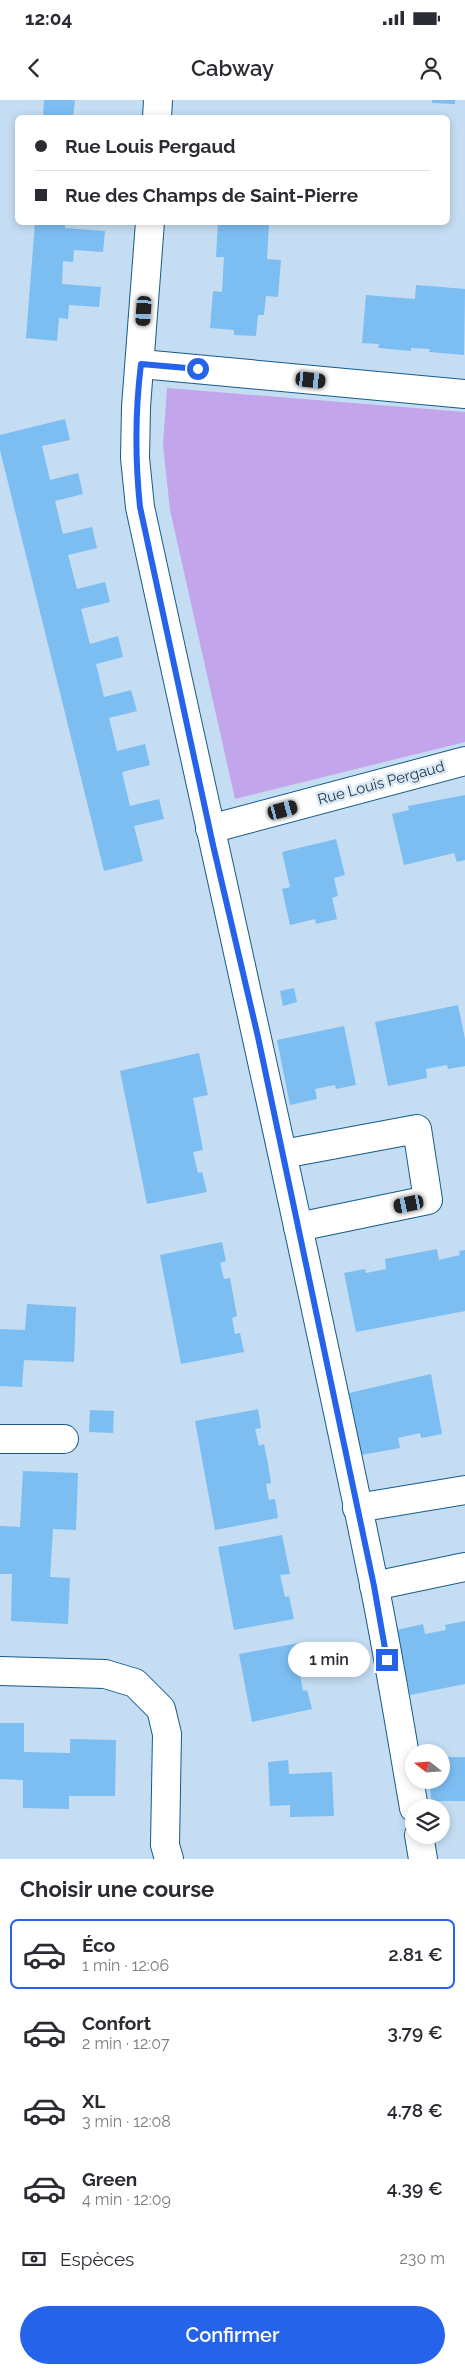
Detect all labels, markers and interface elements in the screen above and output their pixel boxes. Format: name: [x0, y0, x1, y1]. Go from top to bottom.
text: 12:04: [25, 7, 72, 29]
icon: back: [20, 54, 48, 82]
icon: person: [417, 54, 445, 82]
text: Cabway: [191, 55, 274, 81]
text: Rue Louis Pergaud: [65, 135, 235, 157]
text: Rue des Champs de Saint-Pierre: [65, 184, 358, 206]
car: [135, 296, 152, 326]
route start: [187, 358, 209, 380]
car: [295, 371, 326, 389]
street label: Rue Louis Pergaud: [316, 757, 446, 809]
car: [266, 799, 299, 821]
car: [392, 1194, 425, 1214]
callout: 1 min: [287, 1642, 370, 1678]
route end: [376, 1649, 398, 1671]
text: 1 min: [309, 1650, 349, 1669]
north arrow: [405, 1744, 450, 1789]
map controls: [405, 1744, 450, 1844]
button: layers: [405, 1799, 450, 1844]
text: Choisir une course: [20, 1876, 214, 1902]
icon: car: [22, 1932, 67, 1977]
text: Éco: [82, 1934, 115, 1956]
text: 2.81 €: [388, 1943, 443, 1965]
text: 1 min · 12:06: [82, 1956, 169, 1975]
icon: car: [22, 2010, 67, 2055]
text: Confort: [82, 2012, 151, 2034]
text: 3.79 €: [387, 2021, 443, 2043]
text: 2 min · 12:07: [82, 2034, 170, 2053]
icon: car: [22, 2088, 67, 2133]
text: XL: [82, 2090, 105, 2112]
text: 4.78 €: [387, 2099, 443, 2121]
text: 3 min · 12:08: [82, 2112, 171, 2131]
icon: car: [22, 2166, 67, 2211]
text: Green: [82, 2168, 137, 2190]
text: 4.39 €: [387, 2177, 443, 2199]
text: 4 min · 12:09: [82, 2190, 171, 2209]
icon: cash: [20, 2245, 48, 2273]
text: Espèces: [60, 2248, 134, 2270]
text: 230 m: [400, 2249, 445, 2268]
button: Confirmer: [20, 2306, 445, 2364]

